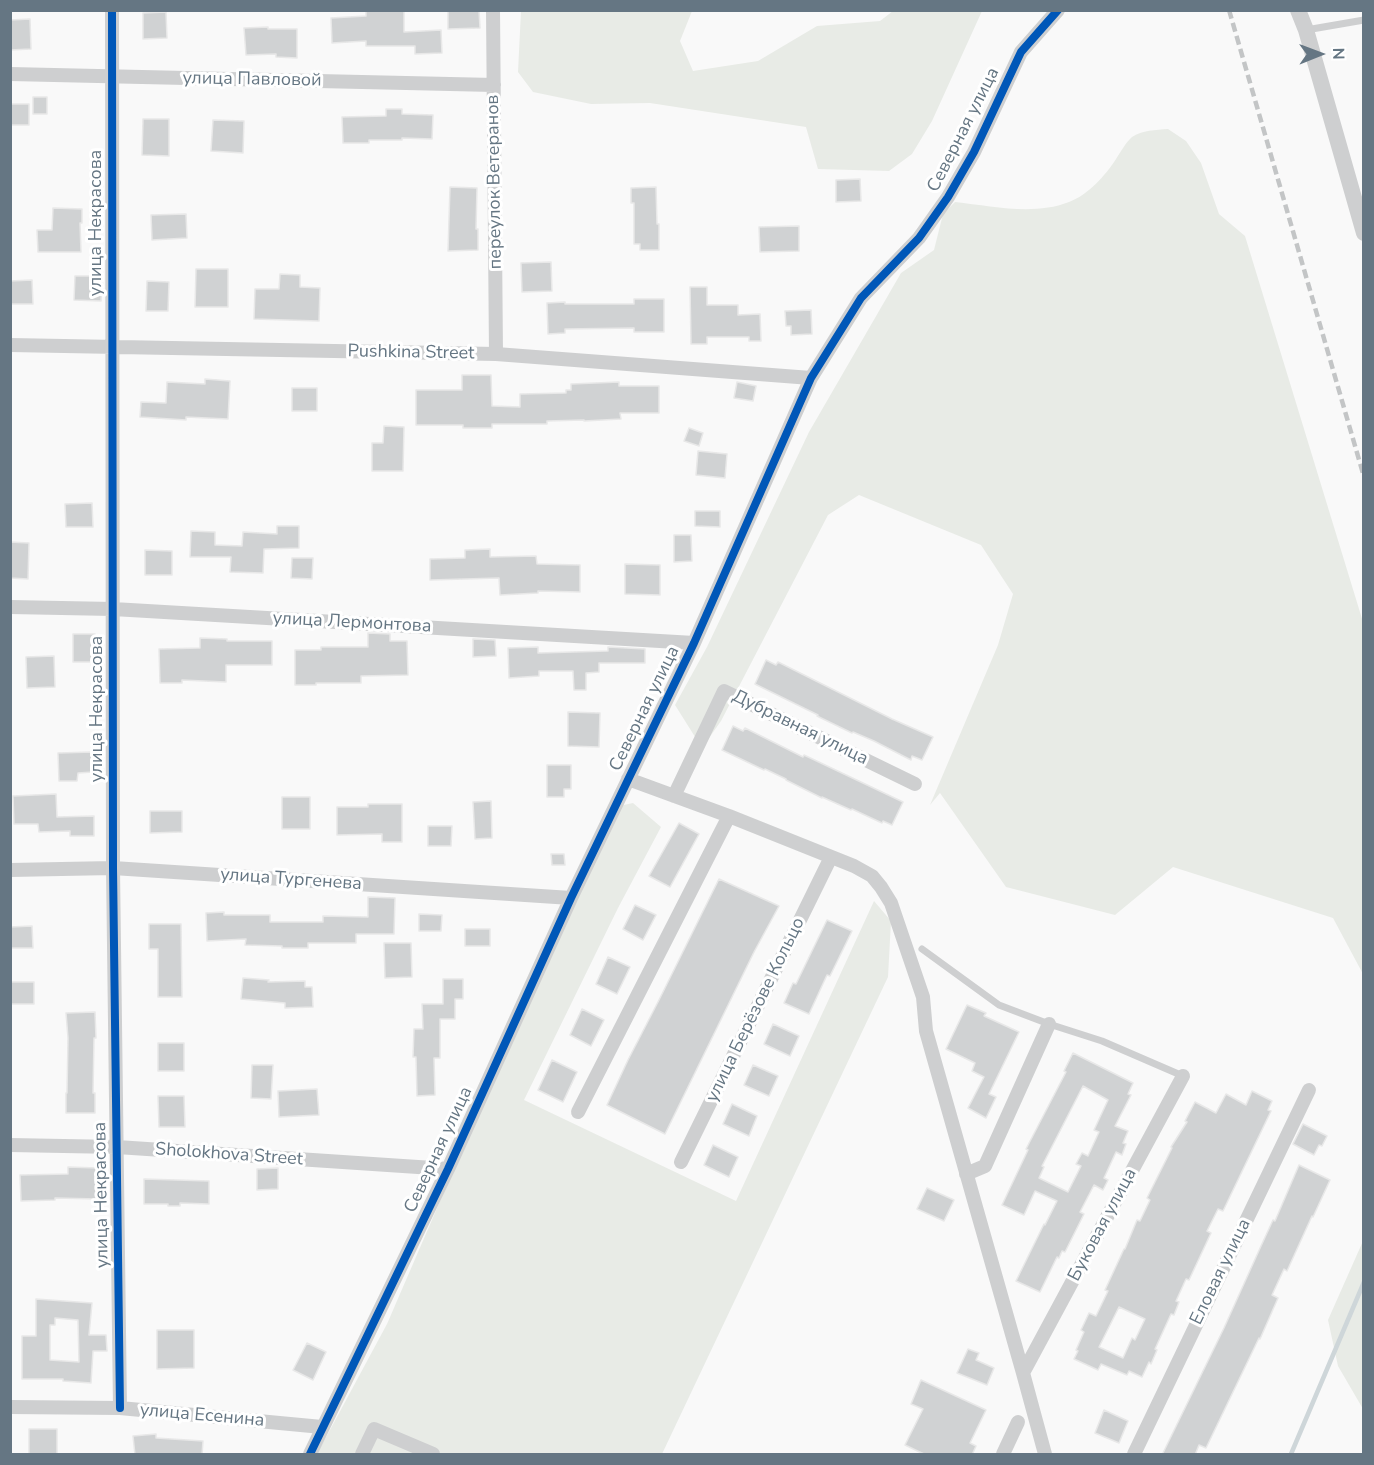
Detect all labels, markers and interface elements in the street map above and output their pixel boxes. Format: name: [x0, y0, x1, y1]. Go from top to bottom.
north arrow: [1290, 24, 1350, 84]
text: N: [1327, 48, 1349, 60]
street label: Северная улица: [923, 64, 1005, 196]
street label: улица Павловой: [182, 68, 322, 92]
street label: переулок Ветеранов: [483, 94, 507, 270]
street label: улица Некрасова: [86, 150, 108, 296]
street label: Pushkina Street: [347, 341, 475, 365]
street label: улица Лермонтова: [272, 608, 432, 638]
street label: улица Некрасова: [87, 636, 109, 782]
street label: Северная улица: [605, 643, 685, 775]
street label: Дубравная улица: [729, 686, 871, 770]
street label: улица Тургенева: [219, 864, 363, 896]
street label: улица Берёзове Кольцо: [702, 914, 810, 1106]
street label: Северная улица: [400, 1083, 478, 1217]
street label: улица Некрасова: [90, 1122, 114, 1268]
street label: Sholokhova Street: [154, 1139, 304, 1171]
street label: Буковая улица: [1064, 1165, 1142, 1285]
street label: Еловая улица: [1186, 1216, 1256, 1328]
street label: улица Есенина: [139, 1400, 265, 1432]

